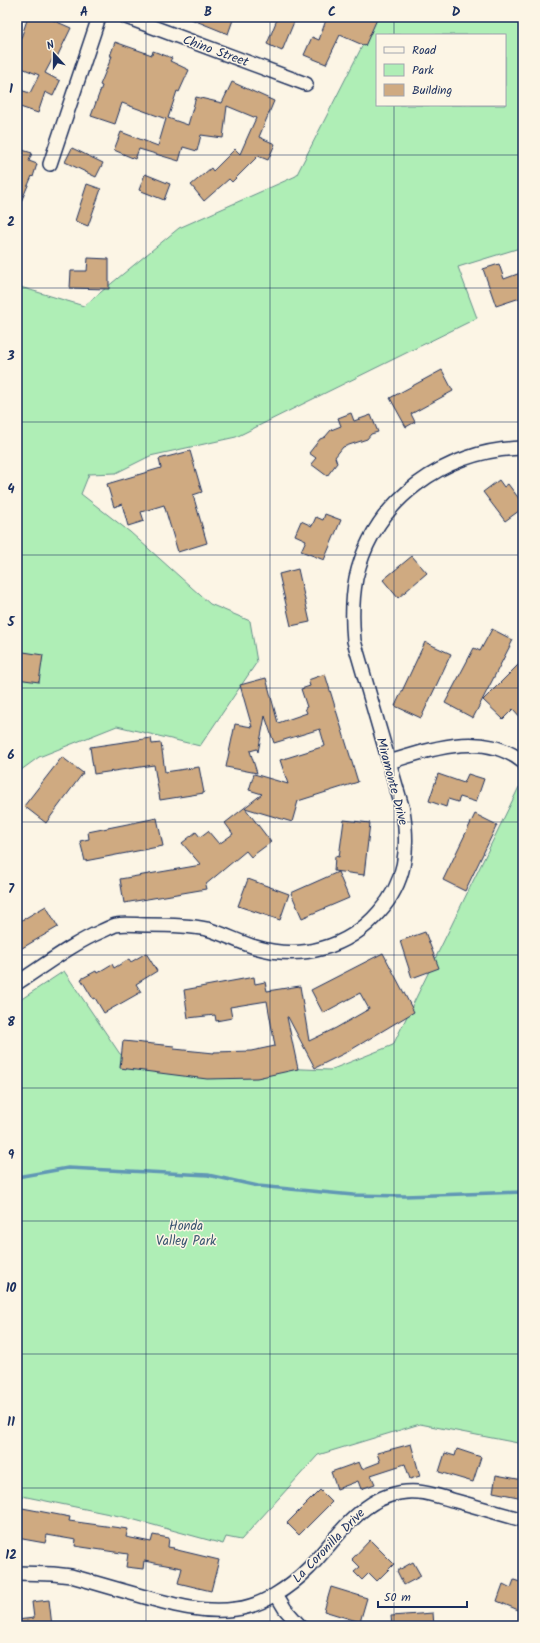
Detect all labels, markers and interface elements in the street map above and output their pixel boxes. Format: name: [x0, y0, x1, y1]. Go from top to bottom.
text: A: [80, 2, 88, 23]
text: B: [204, 2, 212, 23]
text: C: [328, 2, 336, 23]
text: D: [452, 2, 461, 23]
street label: Chino Street: [180, 30, 252, 73]
north arrow: [34, 34, 74, 74]
legend: [376, 34, 506, 106]
text: N: [44, 36, 57, 55]
text: Road: [412, 41, 437, 60]
text: Park: [412, 61, 434, 80]
text: 1: [9, 79, 13, 100]
text: Building: [412, 81, 452, 100]
text: 2: [7, 212, 15, 233]
text: 3: [6, 346, 15, 367]
text: 4: [7, 479, 15, 500]
text: 5: [7, 612, 16, 633]
street label: Miramonte Drive: [370, 735, 413, 828]
text: 6: [7, 745, 15, 766]
text: 7: [8, 879, 15, 900]
text: 8: [7, 1012, 15, 1033]
text: 9: [8, 1145, 15, 1166]
park label: Honda Valley Park: [156, 1216, 217, 1252]
text: 10: [6, 1278, 17, 1299]
text: 11: [7, 1412, 15, 1433]
street label: La Coronilla Drive: [288, 1504, 370, 1588]
text: 12: [5, 1545, 17, 1566]
scale bar: [378, 1583, 467, 1609]
text: 50 m: [384, 1588, 411, 1607]

